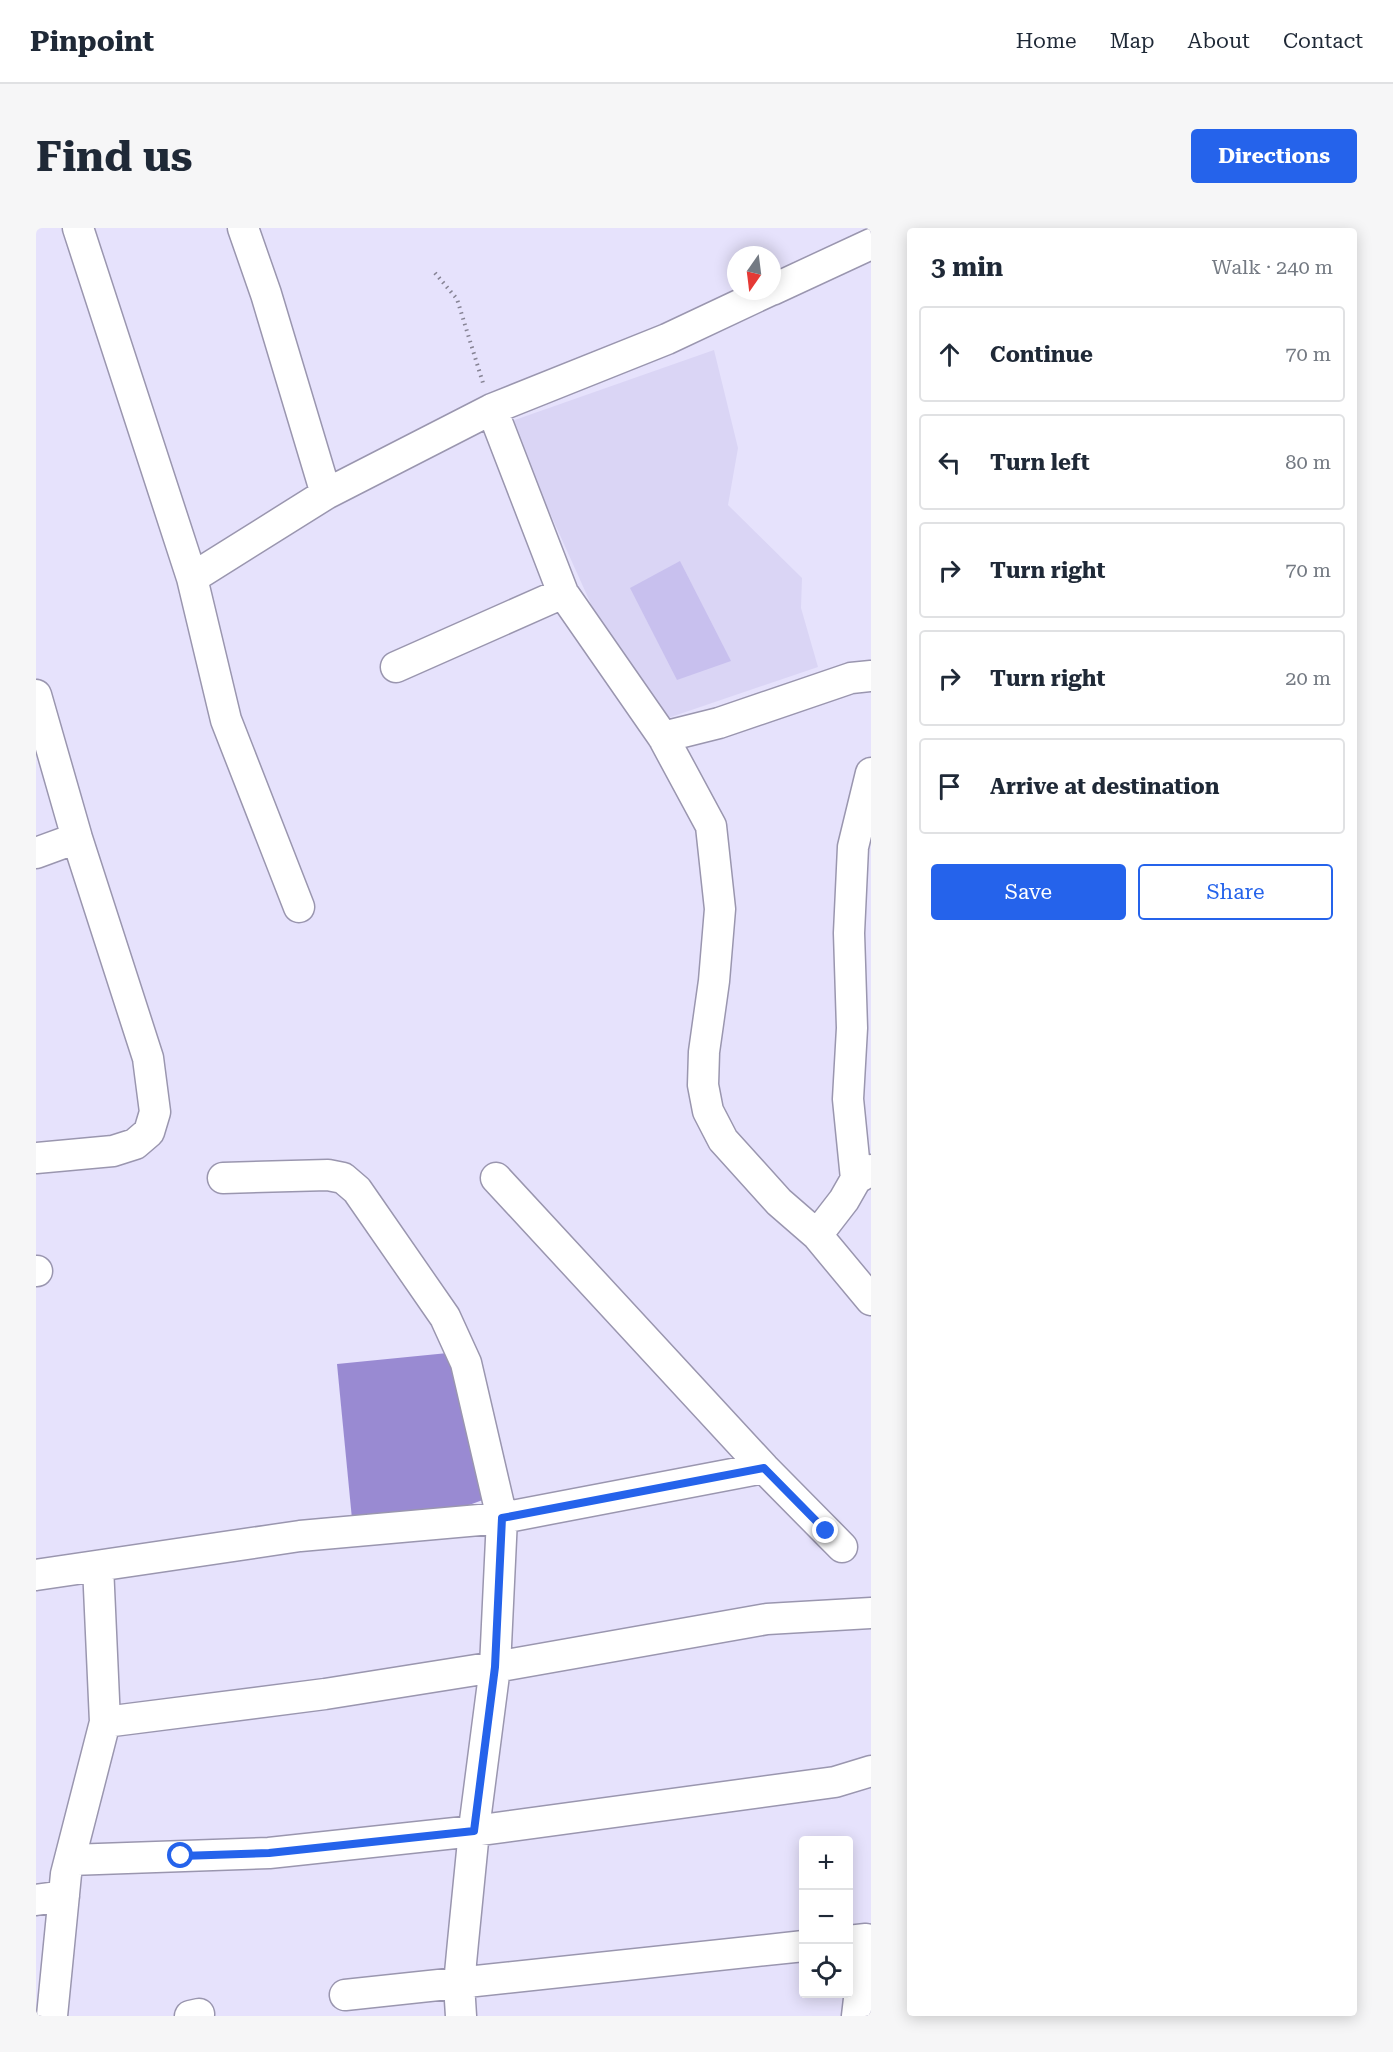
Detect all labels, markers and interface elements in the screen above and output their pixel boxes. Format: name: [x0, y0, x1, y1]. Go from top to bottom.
text: Pinpoint: [30, 25, 154, 58]
text: Home: [1016, 29, 1077, 53]
text: Map: [1110, 29, 1155, 53]
text: About: [1188, 29, 1250, 53]
text: Contact: [1283, 29, 1363, 53]
button: Directions: [1191, 129, 1357, 183]
text: Find us: [36, 132, 193, 181]
north arrow: [727, 246, 781, 300]
text: 3 min: [931, 252, 1003, 282]
text: Walk · 240 m: [1212, 255, 1333, 279]
icon: ahead: [933, 338, 966, 371]
text: Continue: [990, 342, 1093, 367]
text: 70 m: [1285, 342, 1331, 366]
icon: left: [933, 446, 966, 479]
text: Turn left: [990, 450, 1090, 475]
text: 80 m: [1285, 450, 1331, 474]
icon: right: [933, 554, 966, 587]
text: Turn right: [990, 558, 1105, 583]
text: 70 m: [1285, 558, 1331, 582]
icon: right: [933, 662, 966, 695]
text: Turn right: [990, 666, 1105, 691]
text: 20 m: [1285, 666, 1331, 690]
icon: arrive: [933, 770, 966, 803]
text: Arrive at destination: [990, 774, 1219, 799]
button: Save: [931, 864, 1126, 920]
button: Share: [1138, 864, 1333, 920]
route end: [812, 1517, 838, 1543]
map controls: [799, 1836, 853, 1998]
button: +: [799, 1836, 853, 1890]
route start: [167, 1842, 193, 1868]
button: −: [799, 1890, 853, 1944]
button: locate: [799, 1944, 853, 1998]

